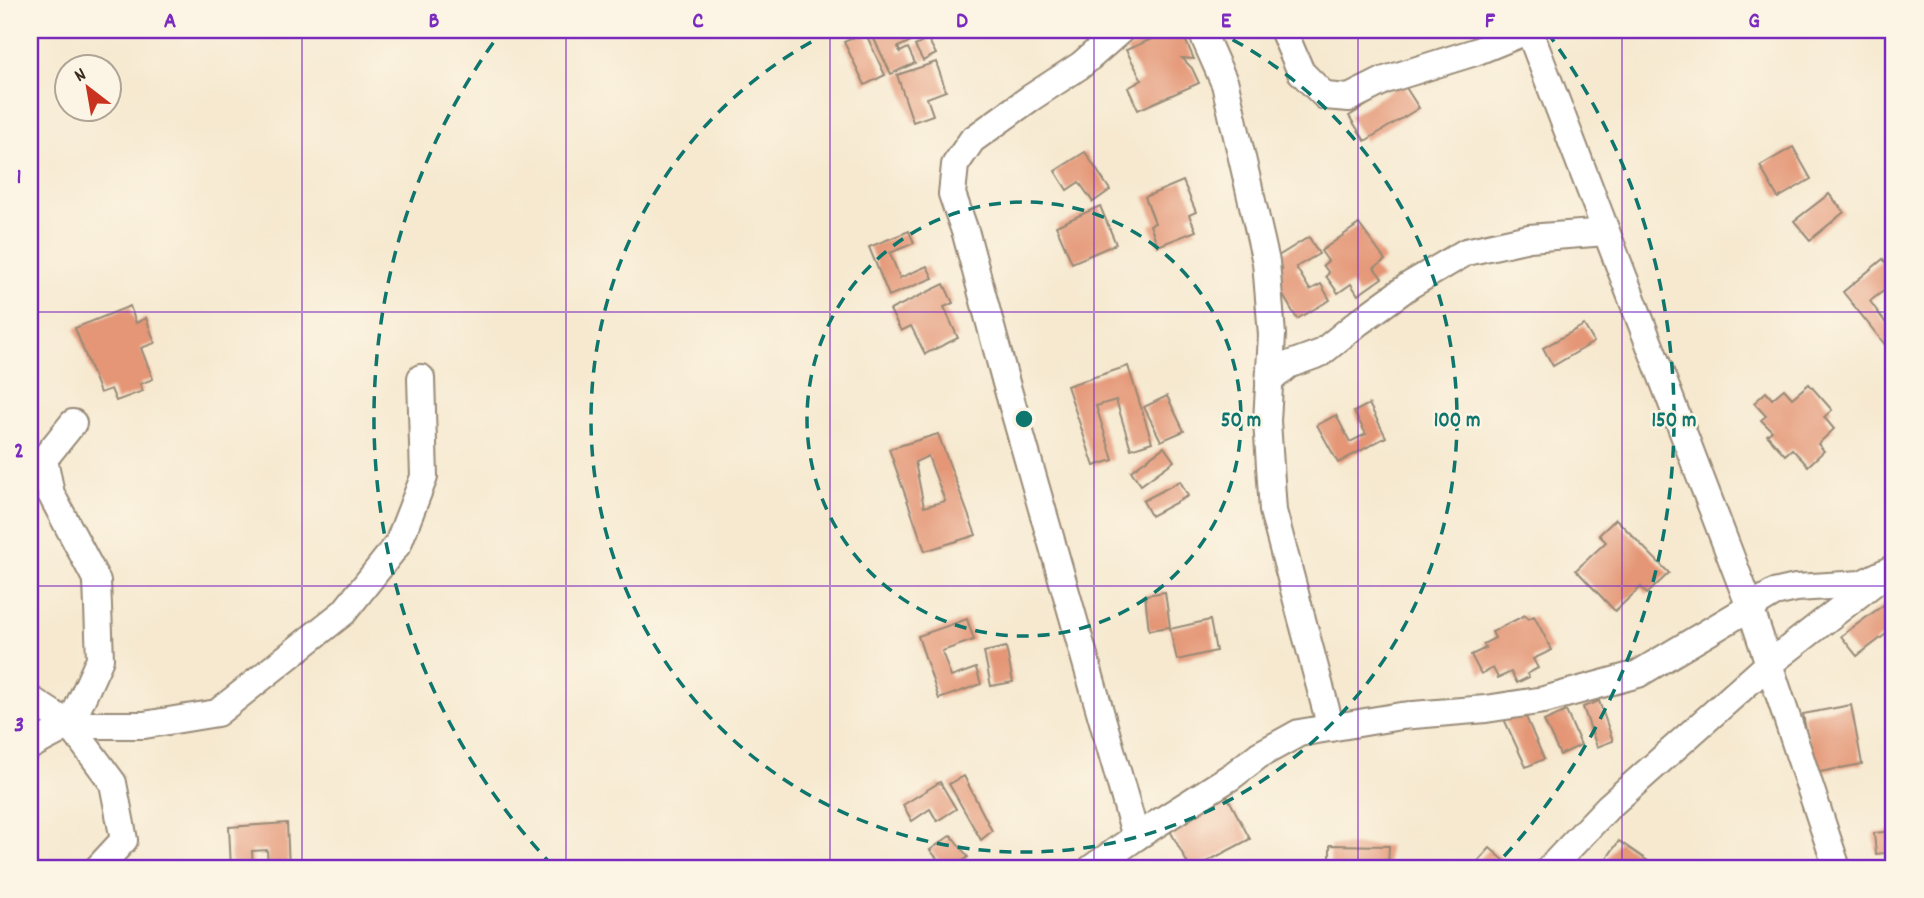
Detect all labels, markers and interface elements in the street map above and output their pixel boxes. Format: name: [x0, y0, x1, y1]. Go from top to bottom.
text: A: [164, 6, 176, 39]
text: B: [429, 6, 440, 39]
text: C: [692, 6, 704, 39]
text: D: [956, 6, 968, 39]
text: E: [1221, 6, 1232, 39]
text: F: [1485, 6, 1496, 39]
text: G: [1748, 6, 1760, 39]
north arrow: [52, 52, 122, 122]
text: N: [70, 62, 92, 90]
text: 1: [16, 162, 22, 195]
centre of rings: [1012, 407, 1036, 431]
text: 50 m: [1221, 407, 1261, 437]
text: 100 m: [1434, 407, 1480, 437]
text: 150 m: [1651, 407, 1697, 437]
text: 2: [14, 436, 24, 469]
text: 3: [14, 710, 24, 743]

